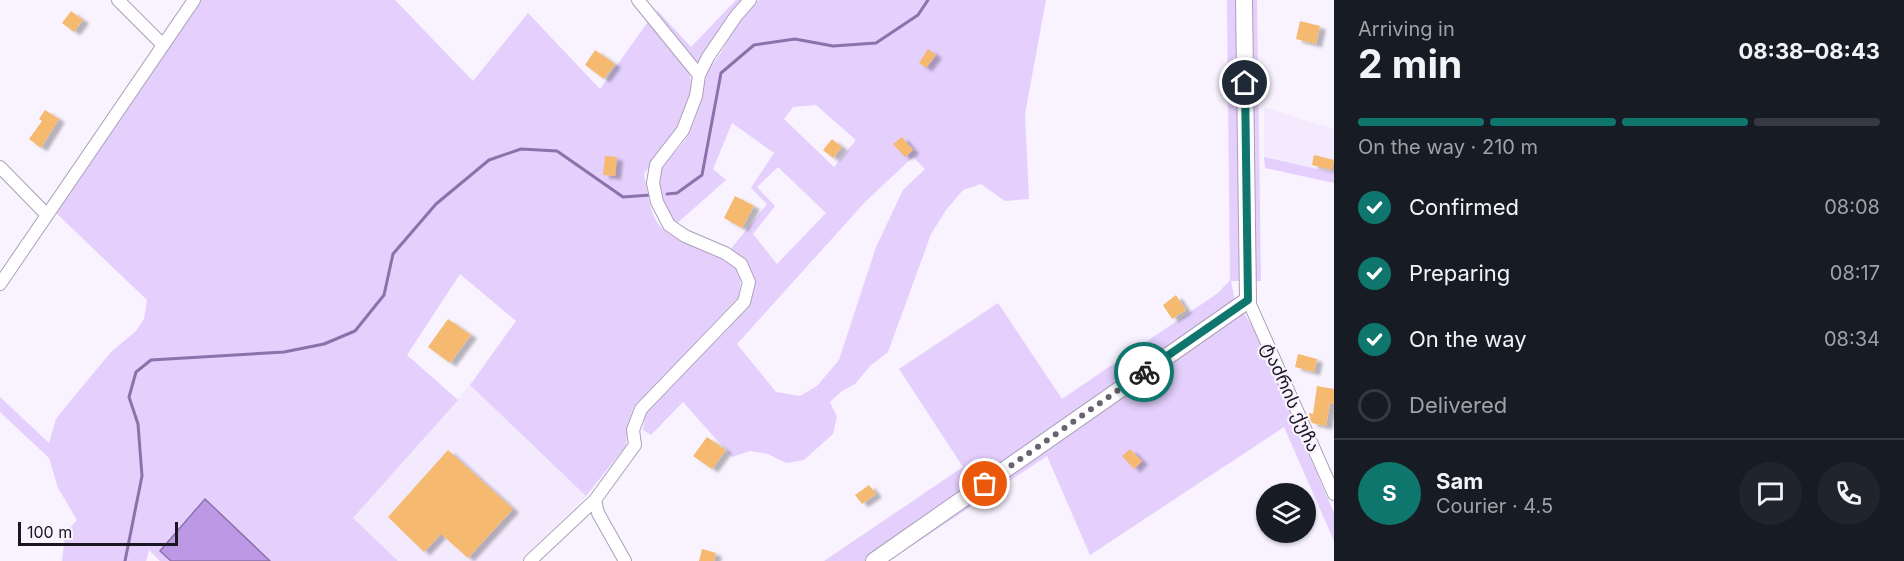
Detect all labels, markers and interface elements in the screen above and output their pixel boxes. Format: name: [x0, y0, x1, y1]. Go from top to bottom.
text: Arriving in: [1358, 17, 1455, 41]
text: 08:38–08:43: [1738, 38, 1880, 64]
text: 2 min: [1358, 40, 1462, 87]
pin: [1219, 57, 1270, 108]
icon: home: [1228, 66, 1261, 99]
text: On the way · 210 m: [1358, 135, 1538, 159]
icon: check: [1358, 191, 1391, 224]
text: Confirmed: [1409, 194, 1519, 220]
text: 08:08: [1824, 195, 1880, 219]
icon: check: [1358, 257, 1391, 290]
text: Preparing: [1409, 260, 1510, 286]
text: 08:17: [1830, 261, 1880, 285]
icon: check: [1358, 323, 1391, 356]
text: On the way: [1409, 326, 1527, 352]
text: 08:34: [1824, 327, 1880, 351]
street label: ტაძრის ქუჩა: [1257, 339, 1324, 455]
courier: [1114, 342, 1174, 402]
icon: bike: [1128, 356, 1161, 389]
text: Delivered: [1409, 392, 1507, 418]
pin: [959, 458, 1010, 509]
button: chat: [1739, 462, 1802, 525]
button: phone: [1817, 462, 1880, 525]
icon: bag: [968, 467, 1001, 500]
text: Sam: [1436, 468, 1483, 494]
text: S: [1382, 480, 1397, 506]
map controls: [1256, 483, 1316, 543]
button: layers: [1256, 483, 1316, 543]
text: Courier · 4.5: [1436, 494, 1553, 518]
scale bar: [18, 519, 178, 546]
text: 100 m: [27, 522, 72, 542]

